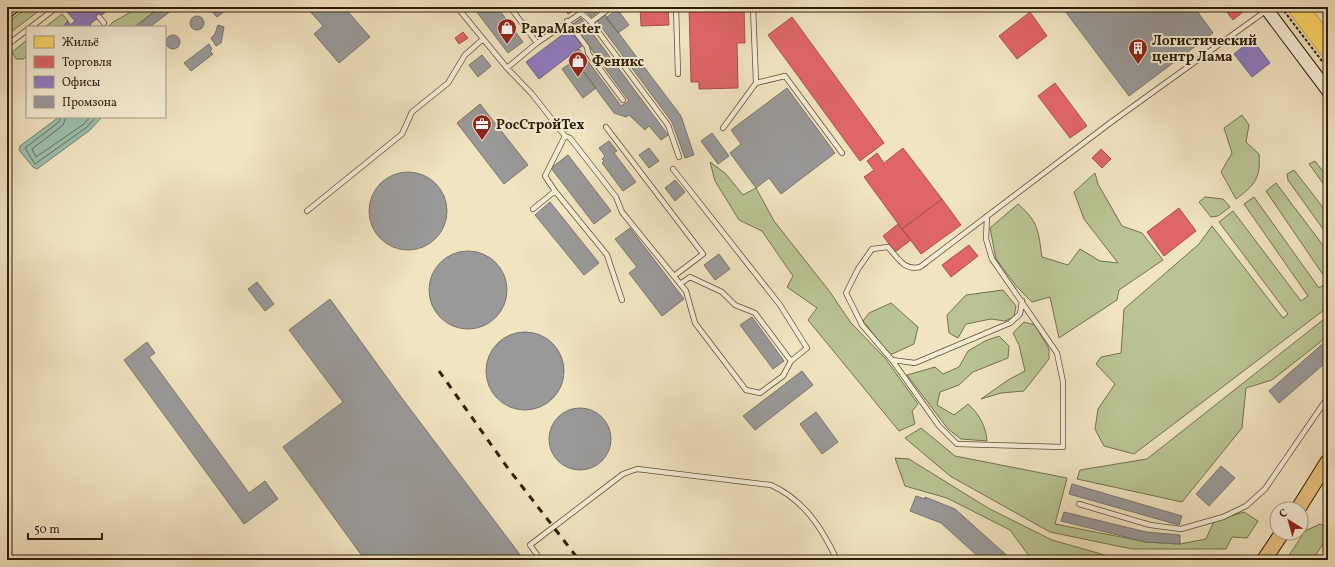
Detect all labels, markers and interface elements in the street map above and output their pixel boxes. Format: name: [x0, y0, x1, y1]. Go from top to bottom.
shop icon: PapaMaster: [496, 17, 518, 45]
place label: PapaMaster: [521, 20, 601, 39]
legend: [26, 26, 166, 118]
place label: Логистический центр Лама: [1152, 32, 1257, 67]
text: Жильё: [62, 35, 99, 51]
building icon: Логистический центр Лама: [1127, 37, 1149, 65]
shop icon: Феникс: [567, 50, 589, 78]
place label: Феникс: [592, 53, 645, 72]
text: Торговля: [62, 55, 112, 71]
text: Офисы: [62, 75, 101, 91]
text: Промзона: [62, 95, 117, 111]
office icon: РосСтройТех: [471, 113, 493, 141]
place label: РосСтройТех: [496, 116, 584, 135]
north arrow: [1269, 501, 1309, 541]
text: С: [1277, 506, 1291, 522]
scale bar: [28, 515, 102, 541]
text: 50 m: [34, 522, 60, 538]

